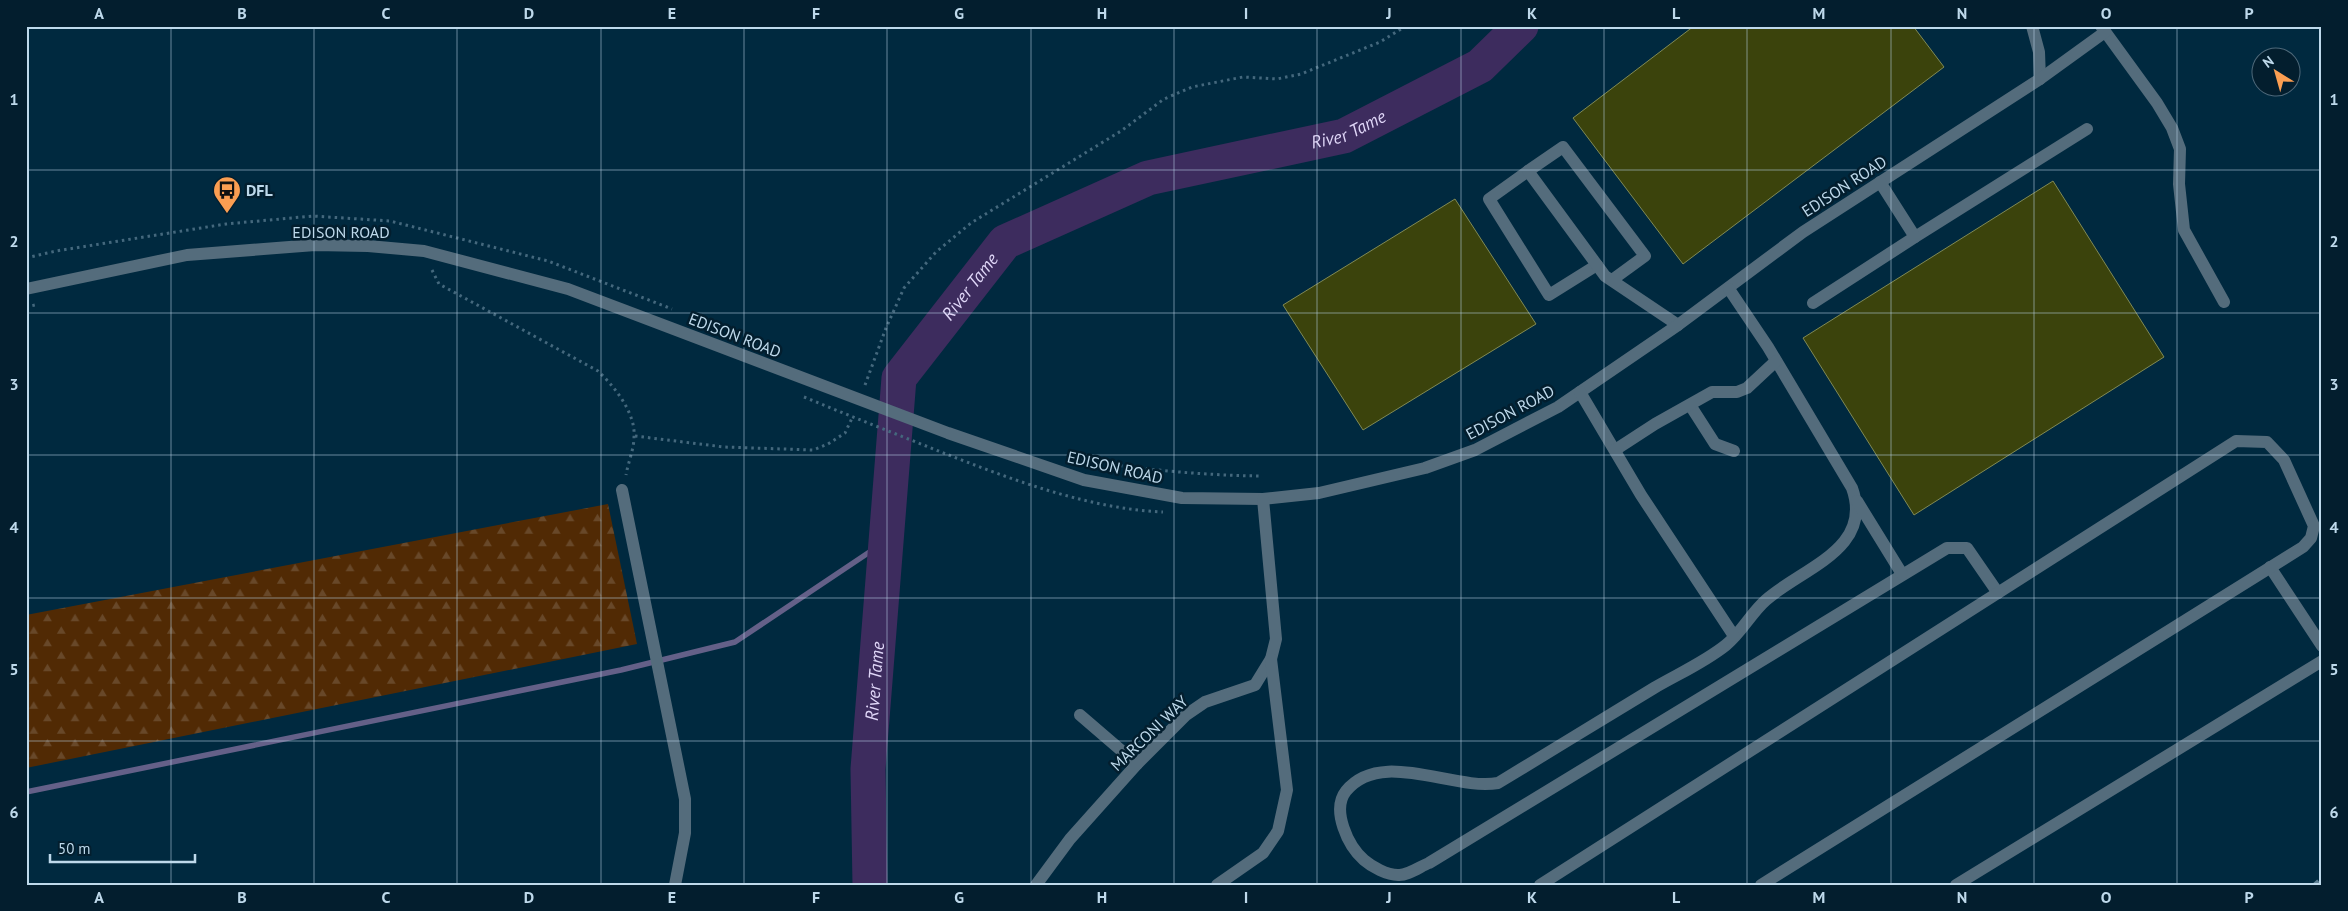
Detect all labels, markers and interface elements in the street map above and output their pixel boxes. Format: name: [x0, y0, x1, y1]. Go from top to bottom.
text: A: [94, 3, 104, 23]
text: B: [237, 3, 247, 23]
text: C: [382, 3, 391, 23]
text: D: [524, 3, 534, 23]
text: E: [668, 3, 676, 23]
text: F: [812, 3, 820, 23]
text: G: [954, 3, 964, 23]
text: H: [1097, 3, 1107, 23]
text: I: [1244, 3, 1248, 23]
text: J: [1385, 3, 1392, 23]
text: K: [1527, 3, 1537, 23]
text: L: [1672, 3, 1681, 23]
text: M: [1813, 3, 1825, 23]
text: N: [1957, 3, 1967, 23]
text: O: [2101, 3, 2112, 23]
text: P: [2244, 3, 2254, 23]
north arrow: [2250, 48, 2300, 98]
text: N: [2259, 52, 2277, 72]
text: 1: [9, 89, 19, 109]
text: 1: [2329, 89, 2339, 109]
water label: River Tame: [1309, 104, 1390, 154]
street label: EDISON ROAD: [1798, 151, 1890, 221]
bus stop icon: DFL: [212, 175, 242, 214]
place label: DFL: [246, 180, 273, 200]
street label: EDISON ROAD: [292, 222, 390, 242]
text: 2: [9, 231, 19, 251]
text: 2: [2329, 231, 2339, 251]
water label: River Tame: [936, 248, 1004, 325]
street label: EDISON ROAD: [686, 308, 784, 362]
text: 3: [9, 374, 19, 394]
text: 3: [2329, 374, 2339, 394]
street label: EDISON ROAD: [1462, 380, 1558, 444]
street label: EDISON ROAD: [1065, 446, 1165, 488]
text: 4: [9, 517, 19, 537]
text: 4: [2329, 517, 2339, 537]
water label: River Tame: [860, 640, 889, 722]
text: 5: [9, 659, 19, 679]
text: 5: [2329, 659, 2339, 679]
street label: MARCONI WAY: [1106, 691, 1192, 775]
text: 6: [9, 802, 19, 822]
text: 6: [2329, 802, 2339, 822]
scale bar: [50, 831, 195, 863]
text: 50 m: [58, 839, 91, 858]
text: A: [94, 887, 104, 907]
text: B: [237, 887, 247, 907]
text: C: [382, 887, 391, 907]
text: D: [524, 887, 534, 907]
text: E: [668, 887, 676, 907]
text: F: [812, 887, 820, 907]
text: G: [954, 887, 964, 907]
text: H: [1097, 887, 1107, 907]
text: I: [1244, 887, 1248, 907]
text: J: [1385, 887, 1392, 907]
text: K: [1527, 887, 1537, 907]
text: L: [1672, 887, 1681, 907]
text: M: [1813, 887, 1825, 907]
text: N: [1957, 887, 1967, 907]
text: O: [2101, 887, 2112, 907]
text: P: [2244, 887, 2254, 907]

